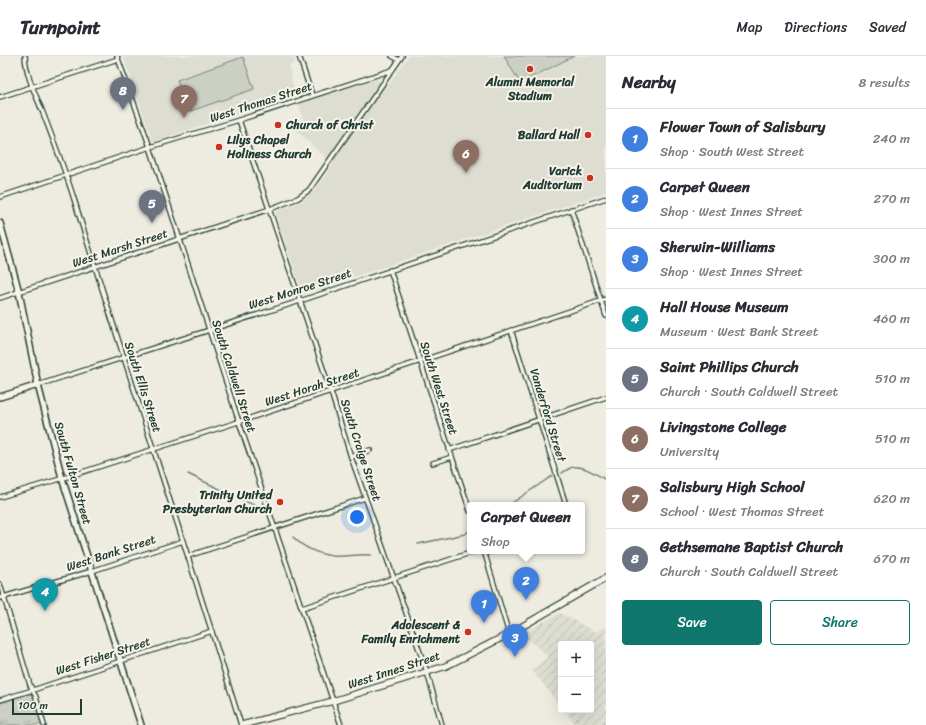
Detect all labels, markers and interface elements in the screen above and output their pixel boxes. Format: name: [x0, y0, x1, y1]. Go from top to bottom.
text: Turnpoint: [20, 11, 101, 44]
text: Map: [736, 15, 762, 40]
text: Directions: [784, 15, 847, 40]
text: Saved: [869, 15, 906, 40]
marker: Alumni Memorial Stadium: [525, 64, 535, 74]
text: Nearby: [622, 67, 676, 97]
place label: Alumni Memorial Stadium: [485, 71, 575, 107]
text: 8 results: [858, 71, 910, 94]
street label: West Thomas Street: [207, 75, 315, 129]
pin: 8: [110, 77, 136, 110]
pin: 7: [171, 85, 197, 118]
place label: Church of Christ: [285, 114, 374, 136]
text: Flower Town of Salisbury: [660, 114, 825, 140]
marker: Church of Christ: [273, 120, 283, 130]
place label: Ballard Hall: [518, 124, 581, 146]
text: 1: [632, 127, 638, 150]
text: 240 m: [873, 127, 910, 150]
place label: Lilys Chapel Holiness Church: [226, 129, 312, 165]
marker: Ballard Hall: [583, 130, 593, 140]
pin: 6: [453, 140, 479, 173]
text: Shop · South West Street: [660, 140, 804, 163]
marker: Lilys Chapel Holiness Church: [214, 142, 224, 152]
place label: Varick Auditorium: [522, 160, 583, 196]
marker: Varick Auditorium: [585, 173, 595, 183]
text: Carpet Queen: [660, 174, 750, 200]
text: 2: [631, 187, 639, 210]
text: 270 m: [873, 187, 910, 210]
pin: 5: [139, 190, 165, 223]
text: Shop · West Innes Street: [660, 200, 803, 223]
street label: West Marsh Street: [69, 222, 171, 274]
text: Sherwin-Williams: [660, 234, 775, 260]
text: 3: [631, 247, 639, 270]
text: 300 m: [873, 247, 910, 270]
text: Shop · West Innes Street: [660, 260, 803, 283]
street label: West Monroe Street: [246, 262, 354, 316]
text: Hall House Museum: [660, 294, 789, 320]
text: 4: [631, 307, 639, 330]
text: 460 m: [873, 307, 910, 330]
street label: South Caldwell Street: [205, 317, 263, 435]
text: Museum · West Bank Street: [660, 320, 818, 343]
street label: South West Street: [413, 338, 465, 438]
street label: South Ellis Street: [118, 339, 168, 435]
text: Saint Phillips Church: [660, 354, 799, 380]
street label: West Horah Street: [262, 361, 362, 413]
street label: Vanderford Street: [523, 366, 573, 466]
text: 5: [631, 367, 639, 390]
text: 510 m: [875, 367, 910, 390]
text: Church · South Caldwell Street: [660, 380, 838, 403]
street label: South Craige Street: [334, 396, 388, 504]
text: Livingstone College: [660, 414, 787, 440]
street label: South Fulton Street: [48, 419, 98, 527]
text: 6: [631, 427, 639, 450]
text: 510 m: [875, 427, 910, 450]
text: University: [660, 440, 719, 463]
text: Salisbury High School: [660, 474, 805, 500]
place label: Trinity United Presbyterian Church: [163, 484, 274, 520]
text: 7: [631, 487, 639, 510]
text: 620 m: [874, 487, 910, 510]
marker: Trinity United Presbyterian Church: [275, 497, 285, 507]
text: School · West Thomas Street: [660, 500, 824, 523]
popup: [467, 502, 585, 554]
text: Carpet Queen: [481, 504, 571, 530]
your location: [347, 507, 367, 527]
street label: West Bank Street: [63, 528, 159, 578]
text: Shop: [481, 530, 510, 553]
text: Gethsemane Baptist Church: [660, 534, 843, 560]
text: 8: [631, 547, 639, 570]
text: 670 m: [874, 547, 910, 570]
text: Church · South Caldwell Street: [660, 560, 838, 583]
pin: 2: [513, 567, 539, 600]
pin: 4: [32, 578, 58, 611]
pin: 1: [471, 590, 497, 623]
button: Save: [622, 600, 762, 645]
button: Share: [770, 600, 910, 645]
place label: Adolescent & Family Enrichment: [360, 614, 461, 650]
pin: 3: [502, 624, 528, 657]
marker: Adolescent & Family Enrichment: [463, 627, 473, 637]
street label: West Fisher Street: [52, 630, 154, 682]
map controls: [558, 641, 594, 713]
button: +: [558, 641, 594, 677]
street label: West Innes Street: [345, 645, 443, 695]
button: −: [558, 677, 594, 713]
text: 100 m: [18, 696, 48, 715]
scale bar: [12, 697, 82, 716]

